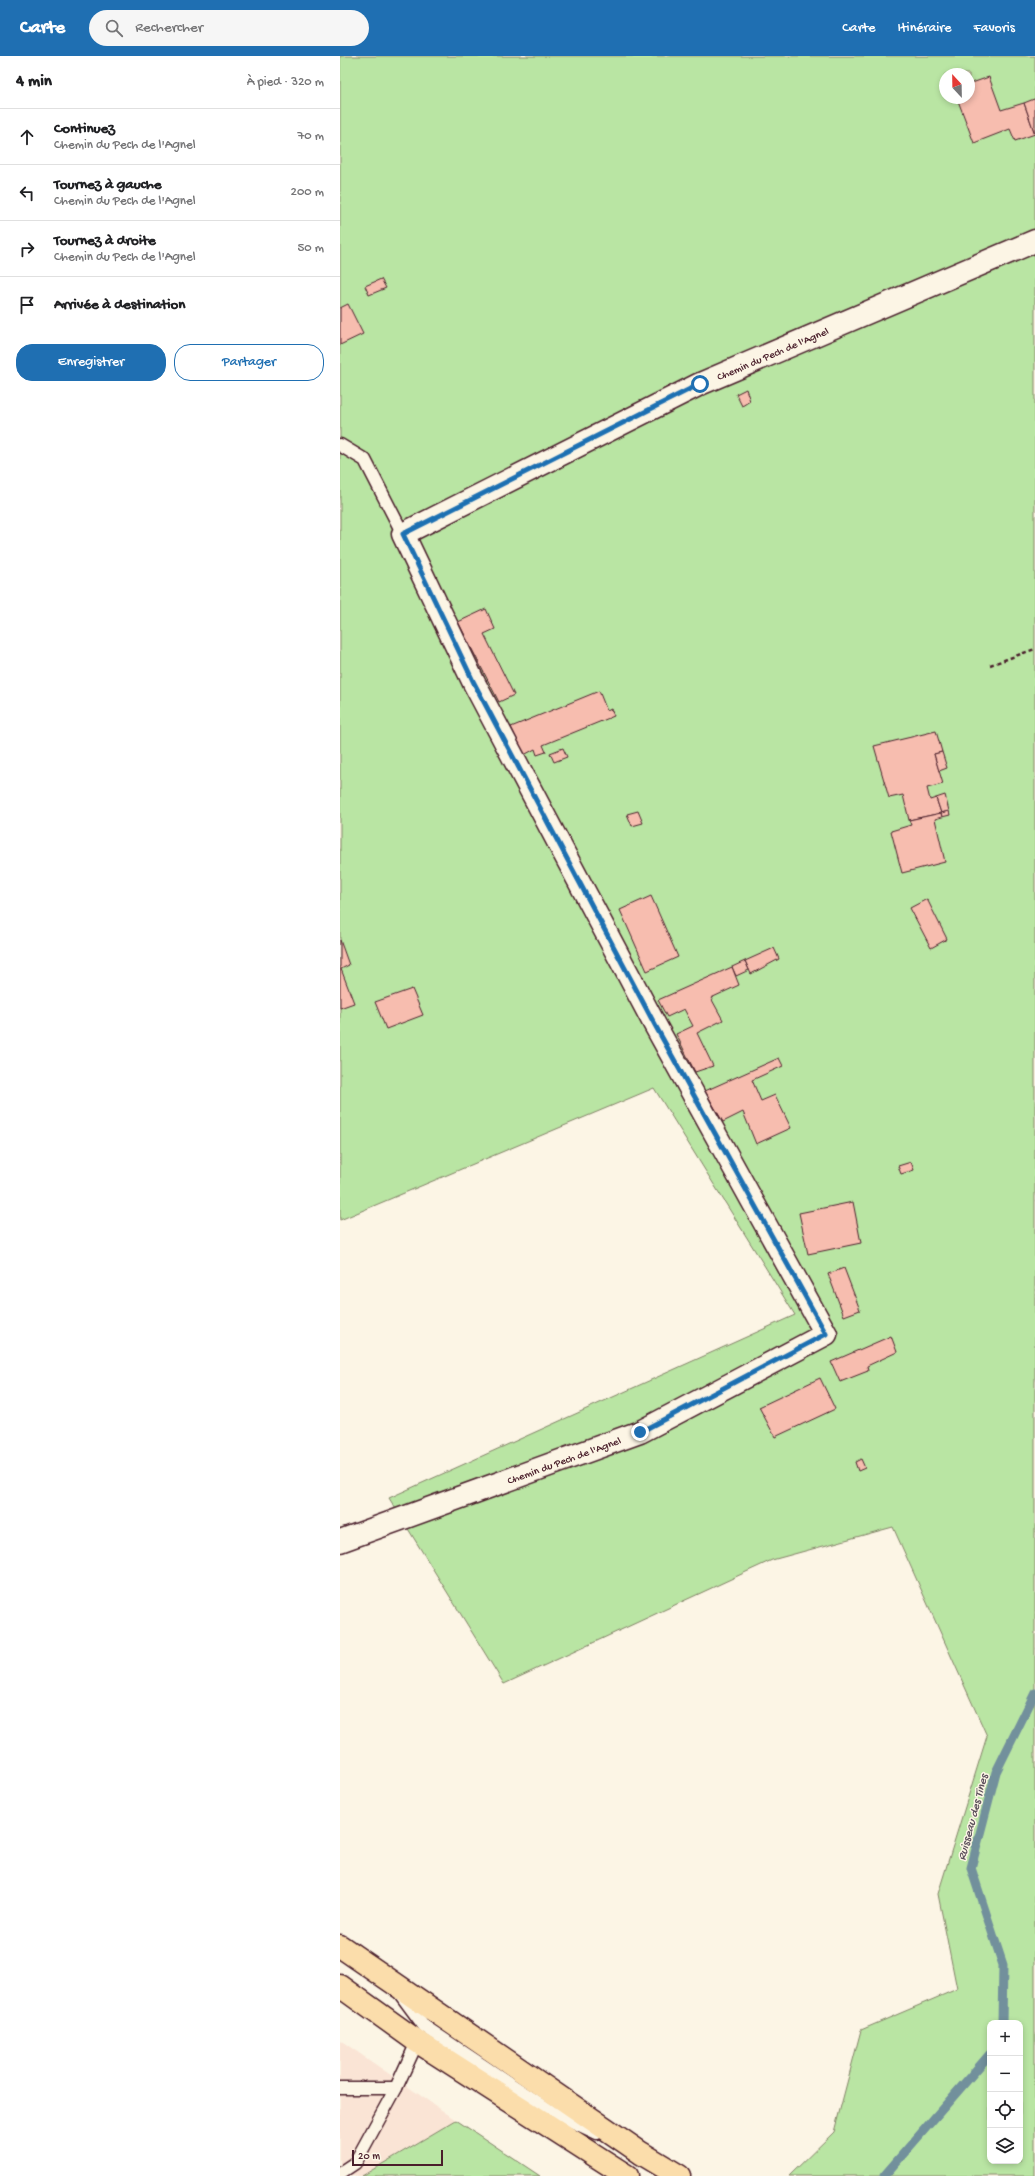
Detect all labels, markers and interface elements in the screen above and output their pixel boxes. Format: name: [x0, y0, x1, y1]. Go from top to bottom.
search box: [89, 10, 369, 46]
text: Carte: [20, 17, 65, 40]
icon: search: [103, 17, 125, 39]
text: Rechercher: [135, 19, 203, 37]
text: Carte: [842, 20, 876, 37]
text: Itinéraire: [898, 20, 951, 37]
text: Favoris: [973, 20, 1015, 37]
north arrow: [939, 68, 975, 104]
text: 4 min: [16, 72, 52, 92]
text: À pied · 320 m: [247, 75, 324, 90]
text: Continuez: [54, 120, 115, 138]
icon: ahead: [16, 126, 38, 148]
text: 70 m: [298, 129, 324, 144]
text: Chemin du Pech de l'Agnel: [54, 138, 196, 153]
text: Tournez à gauche: [54, 176, 162, 194]
icon: left: [16, 182, 38, 204]
text: 200 m: [291, 185, 324, 200]
text: Chemin du Pech de l'Agnel: [54, 194, 196, 209]
text: Tournez à droite: [54, 232, 156, 250]
icon: right: [16, 238, 38, 260]
text: 50 m: [297, 241, 324, 256]
text: Chemin du Pech de l'Agnel: [54, 250, 196, 265]
icon: arrive: [16, 294, 38, 316]
text: Arrivée à destination: [54, 296, 185, 314]
street label: Chemin du Pech de l'Agnel: [716, 326, 831, 384]
button: Enregistrer: [16, 344, 166, 381]
button: Partager: [174, 344, 324, 381]
route start: [691, 375, 709, 393]
route end: [631, 1423, 649, 1441]
street label: Chemin du Pech de l'Agnel: [506, 1435, 623, 1488]
water label: Ruisseau des Tines: [956, 1771, 993, 1862]
map controls: [987, 2020, 1023, 2164]
button: +: [987, 2020, 1023, 2056]
button: −: [987, 2056, 1023, 2092]
button: locate: [987, 2092, 1023, 2128]
button: layers: [987, 2128, 1023, 2164]
scale bar: [352, 2148, 443, 2167]
text: 20 m: [358, 2151, 380, 2163]

